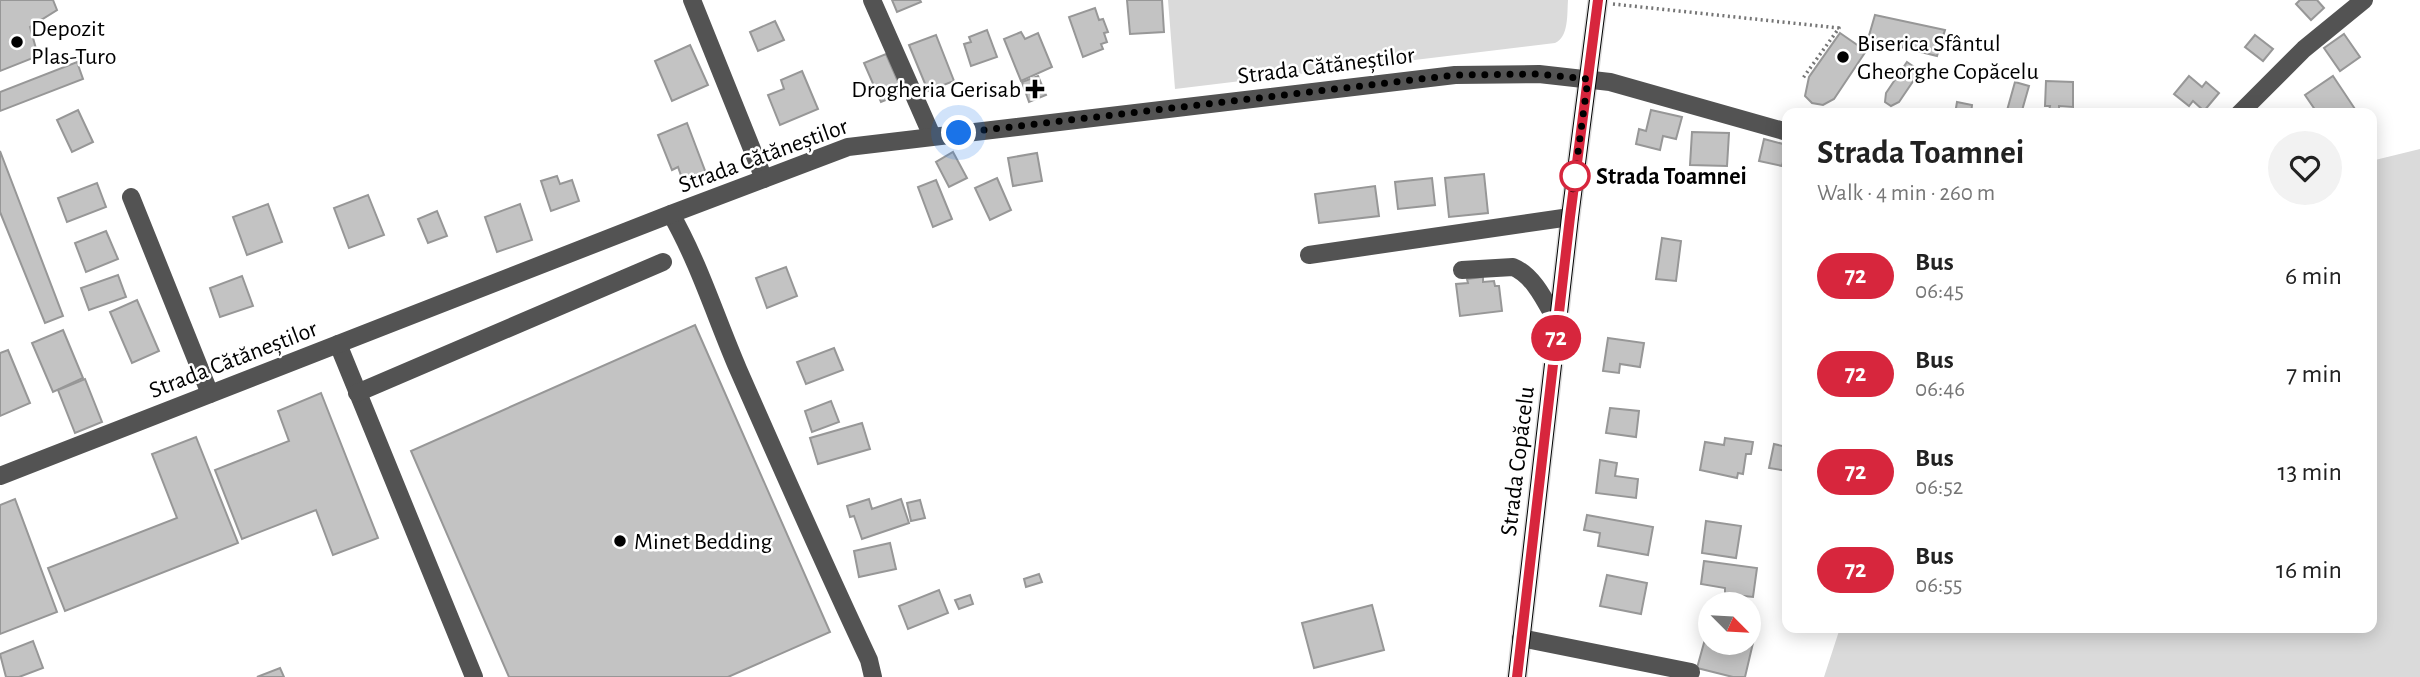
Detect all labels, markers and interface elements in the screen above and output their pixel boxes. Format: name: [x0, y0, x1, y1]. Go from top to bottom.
place label: Depozit Plas-Turo: [31, 17, 117, 69]
place label: Biserica Sfântul Gheorghe Copăcelu: [1857, 32, 2039, 84]
marker: Depozit Plas-Turo: [9, 34, 25, 50]
street label: Strada Cătăneștilor: [1236, 43, 1416, 90]
marker: Biserica Sfântul Gheorghe Copăcelu: [1835, 49, 1851, 65]
place label: Drogheria Gerisab: [851, 78, 1021, 102]
marker: Drogheria Gerisab: [1027, 81, 1043, 97]
street label: Strada Cătăneștilor: [676, 114, 852, 199]
your location: [941, 115, 976, 150]
button: heart: [2268, 131, 2342, 205]
text: Strada Toamnei: [1817, 137, 2024, 170]
marker: Strada Toamnei: [1560, 161, 1590, 191]
place label: Strada Toamnei: [1596, 165, 1747, 189]
text: Walk · 4 min · 260 m: [1817, 182, 1995, 205]
text: Bus: [1915, 249, 1954, 275]
text: 6 min: [2285, 263, 2342, 289]
text: 72: [1845, 264, 1866, 288]
text: 06:45: [1915, 280, 1964, 303]
line badge: 72: [1524, 315, 1588, 361]
street label: Strada Cătăneștilor: [146, 317, 321, 404]
text: 72: [1545, 326, 1567, 350]
text: Bus: [1915, 347, 1954, 373]
text: 7 min: [2286, 361, 2342, 387]
text: 72: [1845, 362, 1866, 386]
text: 06:46: [1915, 378, 1965, 401]
street label: Strada Copăcelu: [1497, 385, 1539, 537]
text: Bus: [1915, 445, 1954, 471]
text: 13 min: [2278, 459, 2342, 485]
text: 72: [1845, 460, 1866, 484]
text: 06:52: [1915, 476, 1963, 499]
place label: Minet Bedding: [634, 530, 773, 554]
marker: Minet Bedding: [612, 533, 628, 549]
text: Bus: [1915, 543, 1954, 569]
text: 16 min: [2276, 557, 2342, 583]
text: 72: [1845, 558, 1866, 582]
text: 06:55: [1915, 574, 1962, 597]
north arrow: [1698, 592, 1760, 654]
map controls: [1698, 592, 1761, 655]

